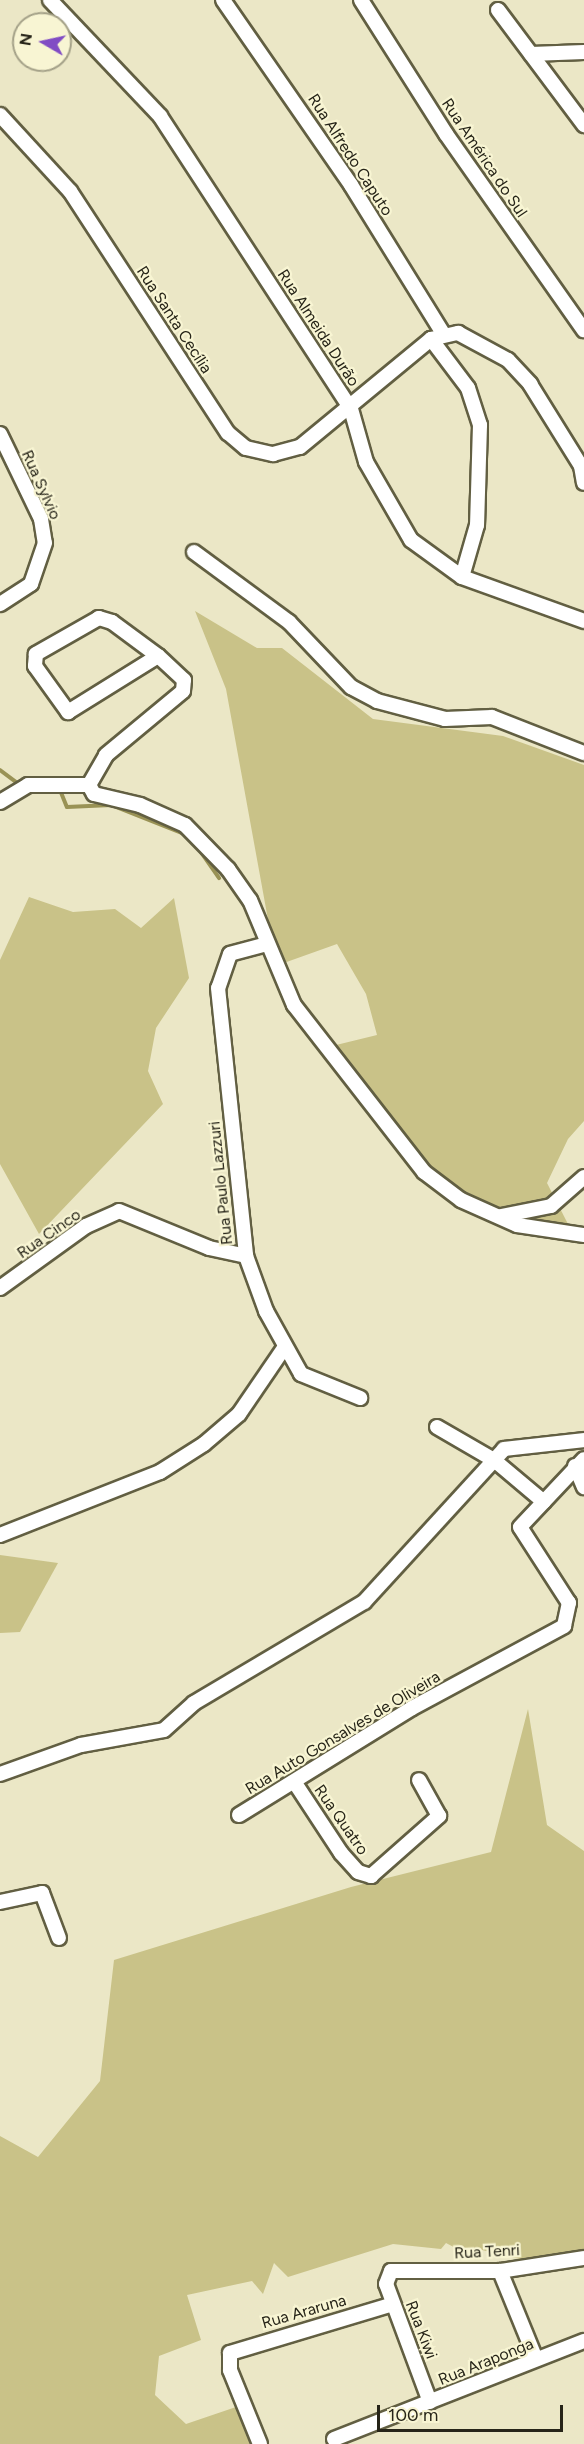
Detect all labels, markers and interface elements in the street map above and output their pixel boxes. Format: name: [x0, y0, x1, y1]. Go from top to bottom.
north arrow: [12, 12, 72, 72]
text: N: [15, 32, 36, 47]
street label: Rua Alfredo Caputo: [303, 90, 397, 220]
street label: Rua América do Sul: [437, 95, 531, 221]
street label: Rua Santa Cecília: [132, 263, 216, 377]
street label: Rua Almeida Durão: [273, 266, 363, 390]
street label: Rua Sylvio: [17, 447, 65, 523]
street label: Rua Paulo Lazzuri: [205, 1120, 237, 1246]
street label: Rua Cinco: [14, 1205, 84, 1263]
street label: Rua Auto Gonsalves de Oliveira: [242, 1667, 444, 1799]
street label: Rua Quatro: [310, 1781, 372, 1859]
street label: Rua Tenri: [454, 2241, 520, 2263]
street label: Rua Araruna: [260, 2291, 348, 2333]
street label: Rua Kiwi: [401, 2298, 441, 2362]
street label: Rua Araponga: [436, 2334, 536, 2390]
scale bar: [380, 2393, 566, 2431]
text: 100 m: [388, 2404, 438, 2426]

